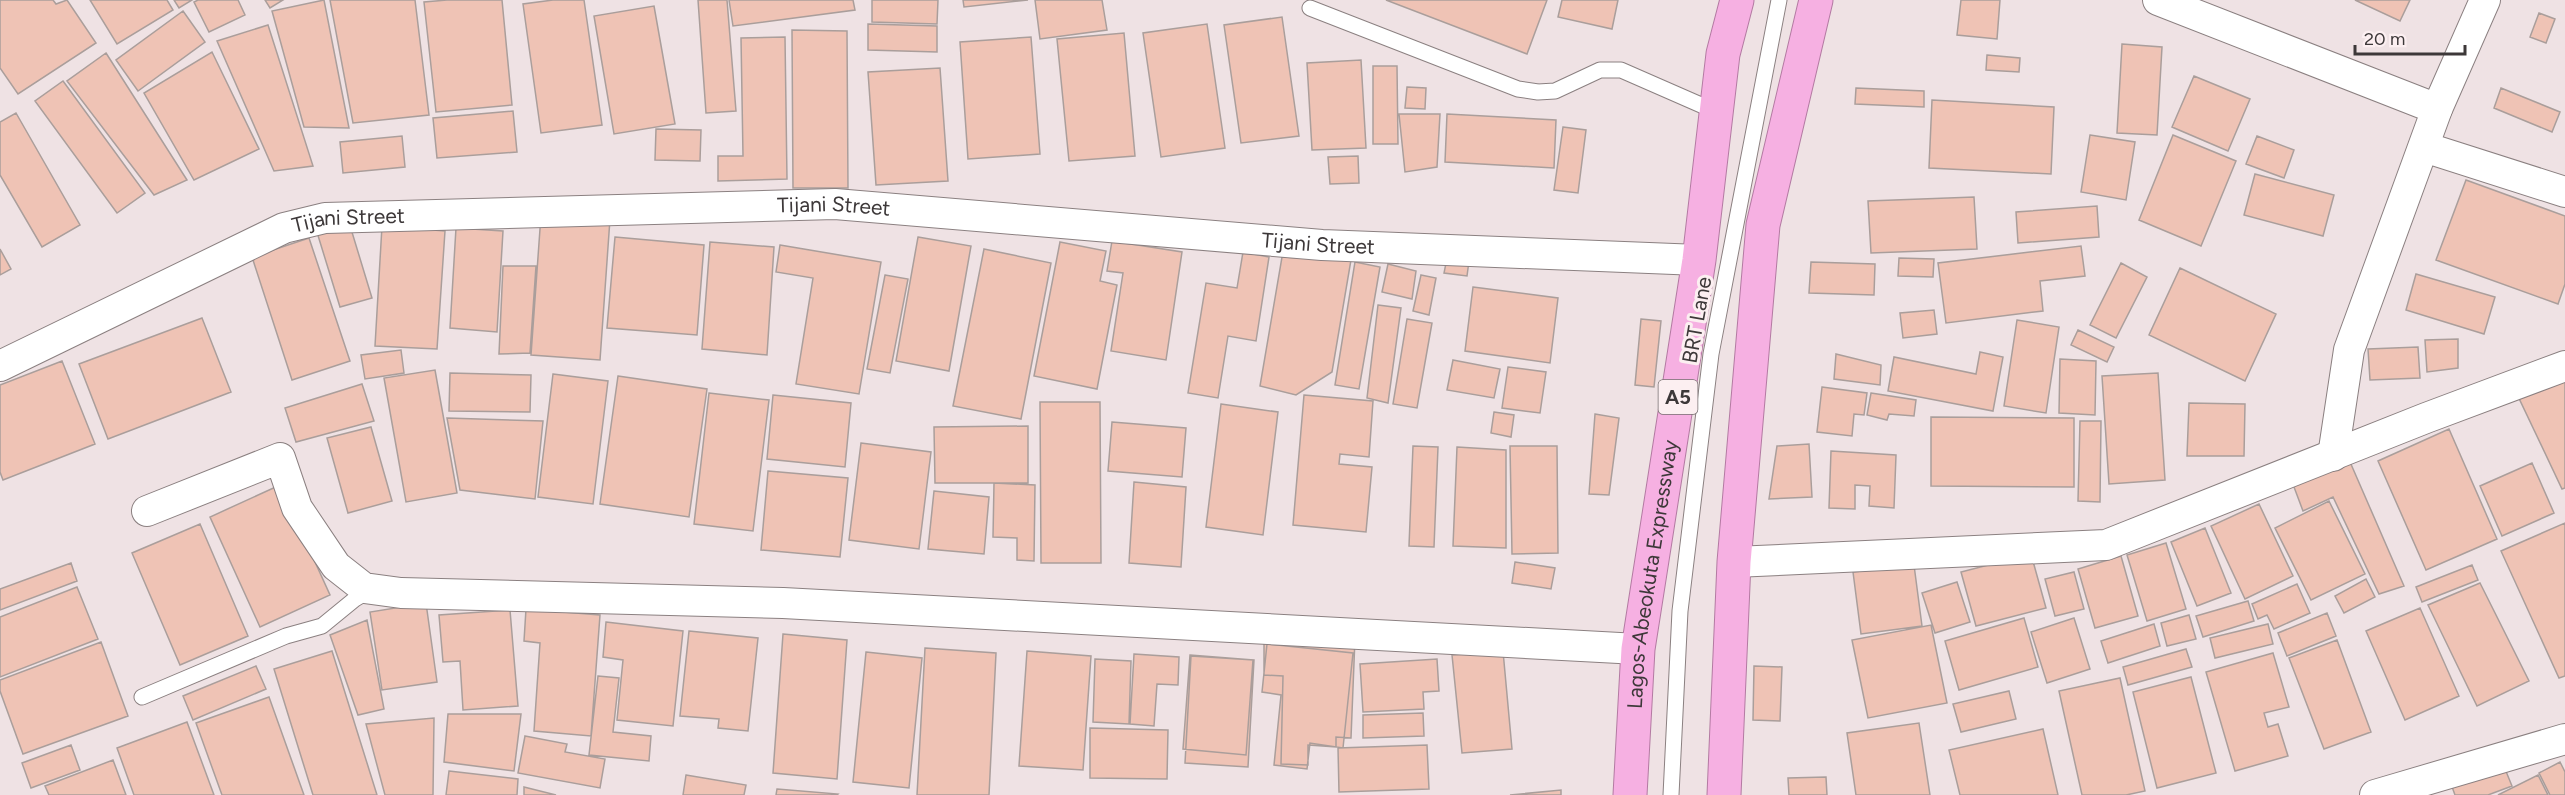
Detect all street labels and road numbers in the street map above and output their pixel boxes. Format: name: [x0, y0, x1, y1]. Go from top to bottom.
street label: Tijani Street: [777, 191, 892, 221]
street label: Tijani Street: [289, 203, 405, 238]
street label: Tijani Street: [1261, 227, 1375, 259]
street label: BRT Lane: [1677, 275, 1716, 365]
road number: A5: [1658, 380, 1698, 414]
street label: Lagos-Abeokuta Expressway: [1622, 438, 1683, 710]

